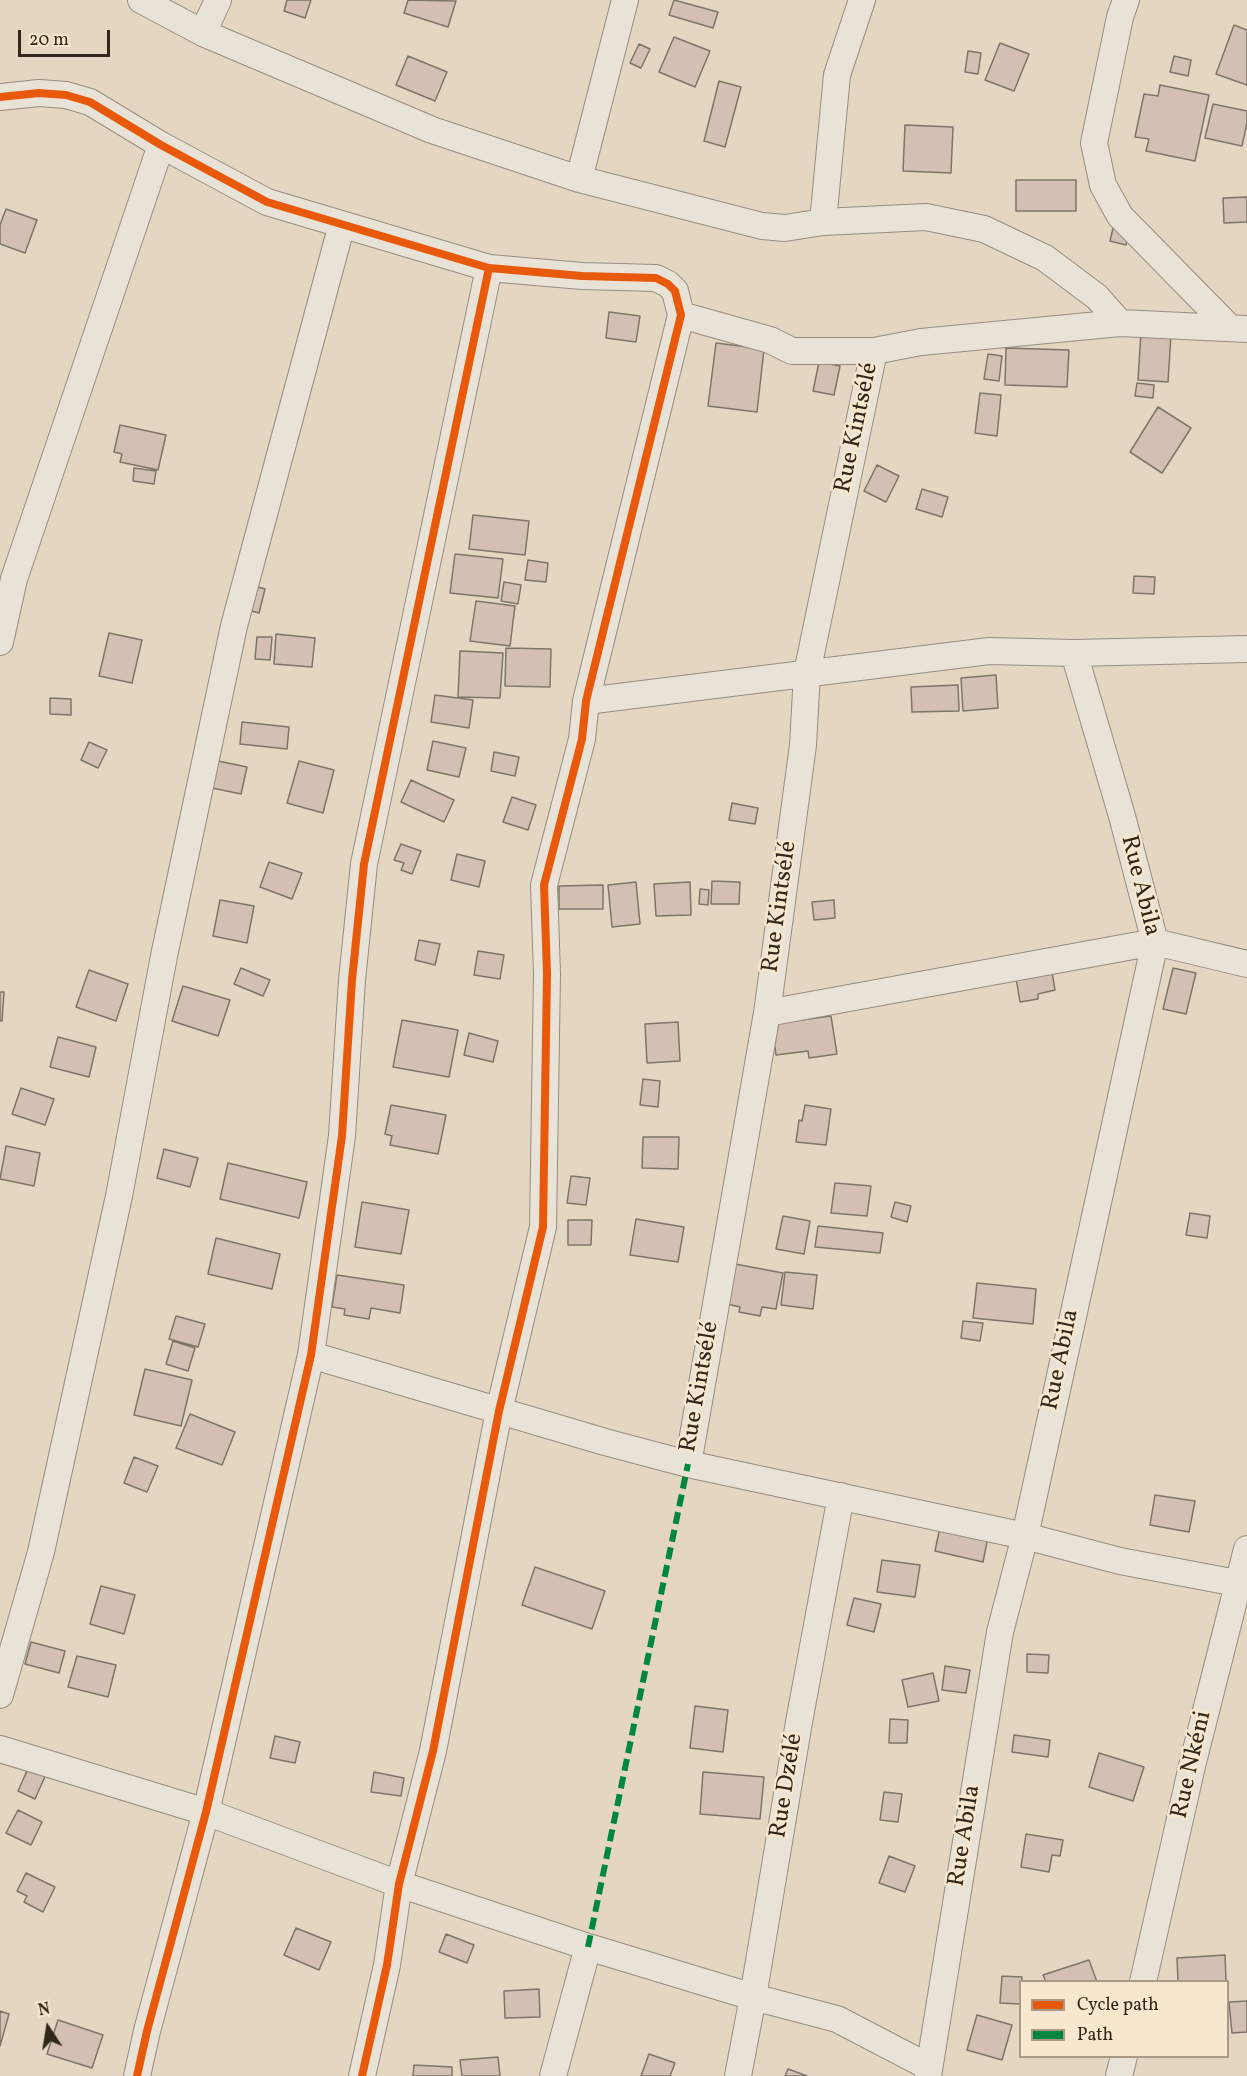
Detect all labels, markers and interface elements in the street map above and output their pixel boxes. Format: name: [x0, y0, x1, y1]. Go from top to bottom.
scale bar: [21, 18, 112, 56]
text: 20 m: [29, 28, 69, 53]
street label: Rue Kintsélé: [830, 360, 886, 496]
street label: Rue Abila: [1113, 833, 1165, 939]
street label: Rue Kintsélé: [758, 839, 804, 975]
street label: Rue Abila: [1037, 1307, 1087, 1413]
street label: Rue Kintsélé: [675, 1319, 727, 1455]
street label: Rue Nkéni: [1167, 1708, 1219, 1822]
street label: Rue Dzélé: [766, 1732, 810, 1840]
street label: Rue Abila: [944, 1783, 988, 1889]
legend: [1019, 1980, 1229, 2058]
text: Cycle path: [1077, 1993, 1159, 2018]
north arrow: [18, 1998, 78, 2058]
text: N: [36, 1998, 52, 2022]
text: Path: [1077, 2023, 1113, 2048]

